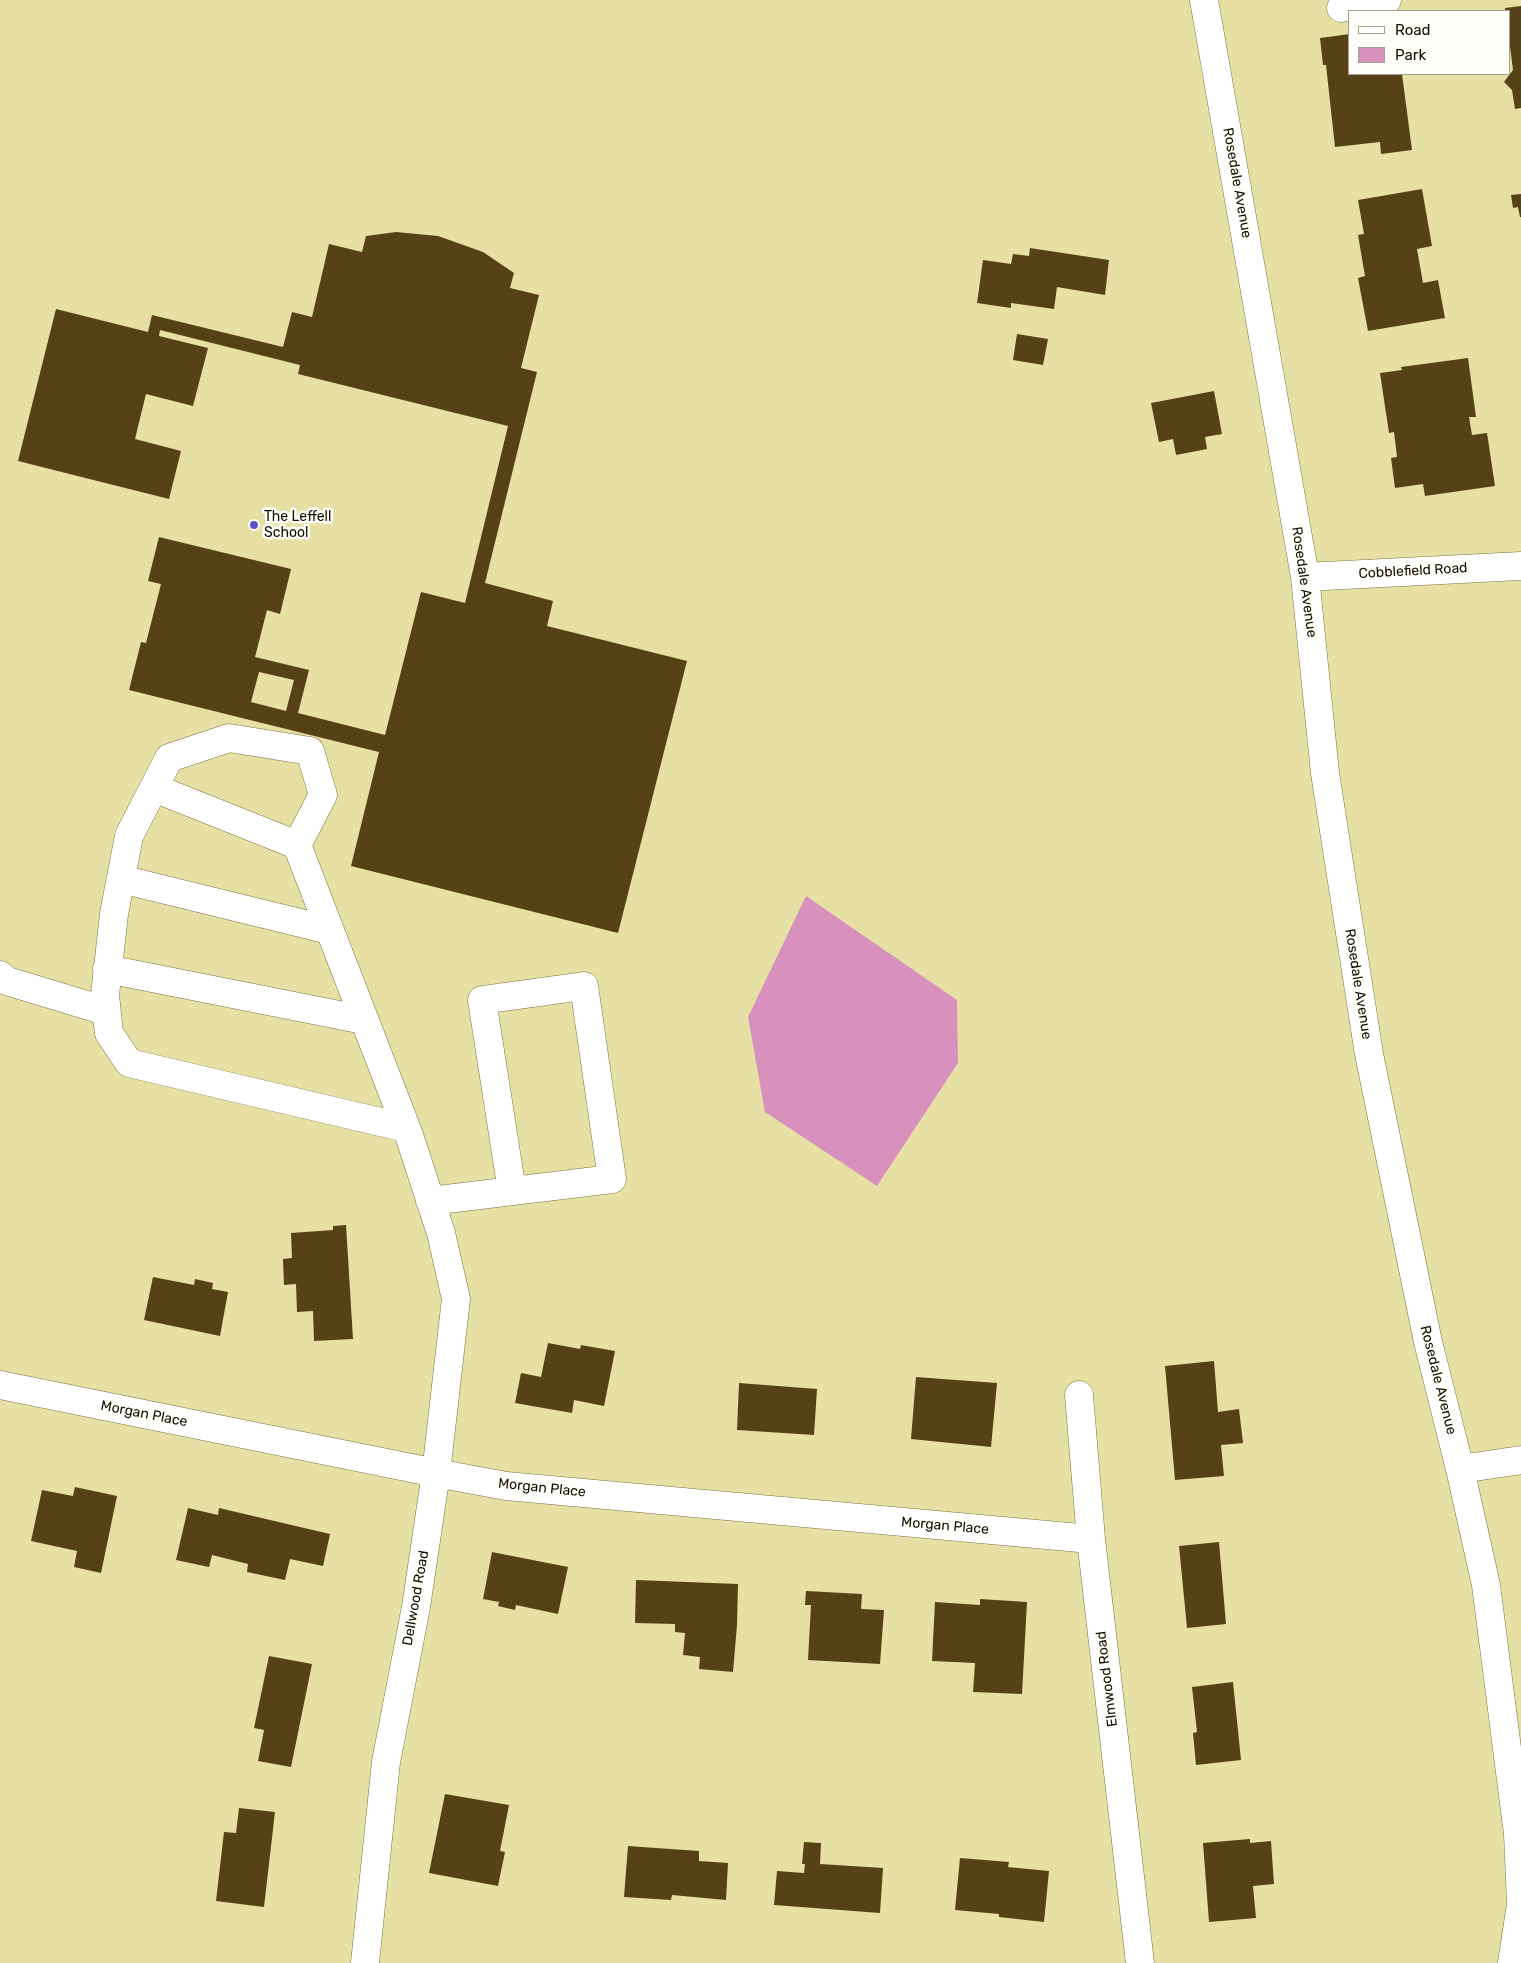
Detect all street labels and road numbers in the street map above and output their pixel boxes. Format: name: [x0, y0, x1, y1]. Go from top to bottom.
street label: Rosedale Avenue: [1219, 126, 1255, 240]
street label: Rosedale Avenue: [1288, 525, 1320, 639]
street label: Cobblefield Road: [1358, 560, 1468, 582]
street label: Rosedale Avenue: [1341, 927, 1375, 1041]
street label: Rosedale Avenue: [1416, 1324, 1460, 1436]
street label: Morgan Place: [99, 1397, 189, 1431]
street label: Morgan Place: [497, 1475, 587, 1501]
street label: Morgan Place: [900, 1514, 990, 1538]
street label: Dellwood Road: [399, 1549, 433, 1647]
street label: Elmwood Road: [1093, 1630, 1121, 1728]

